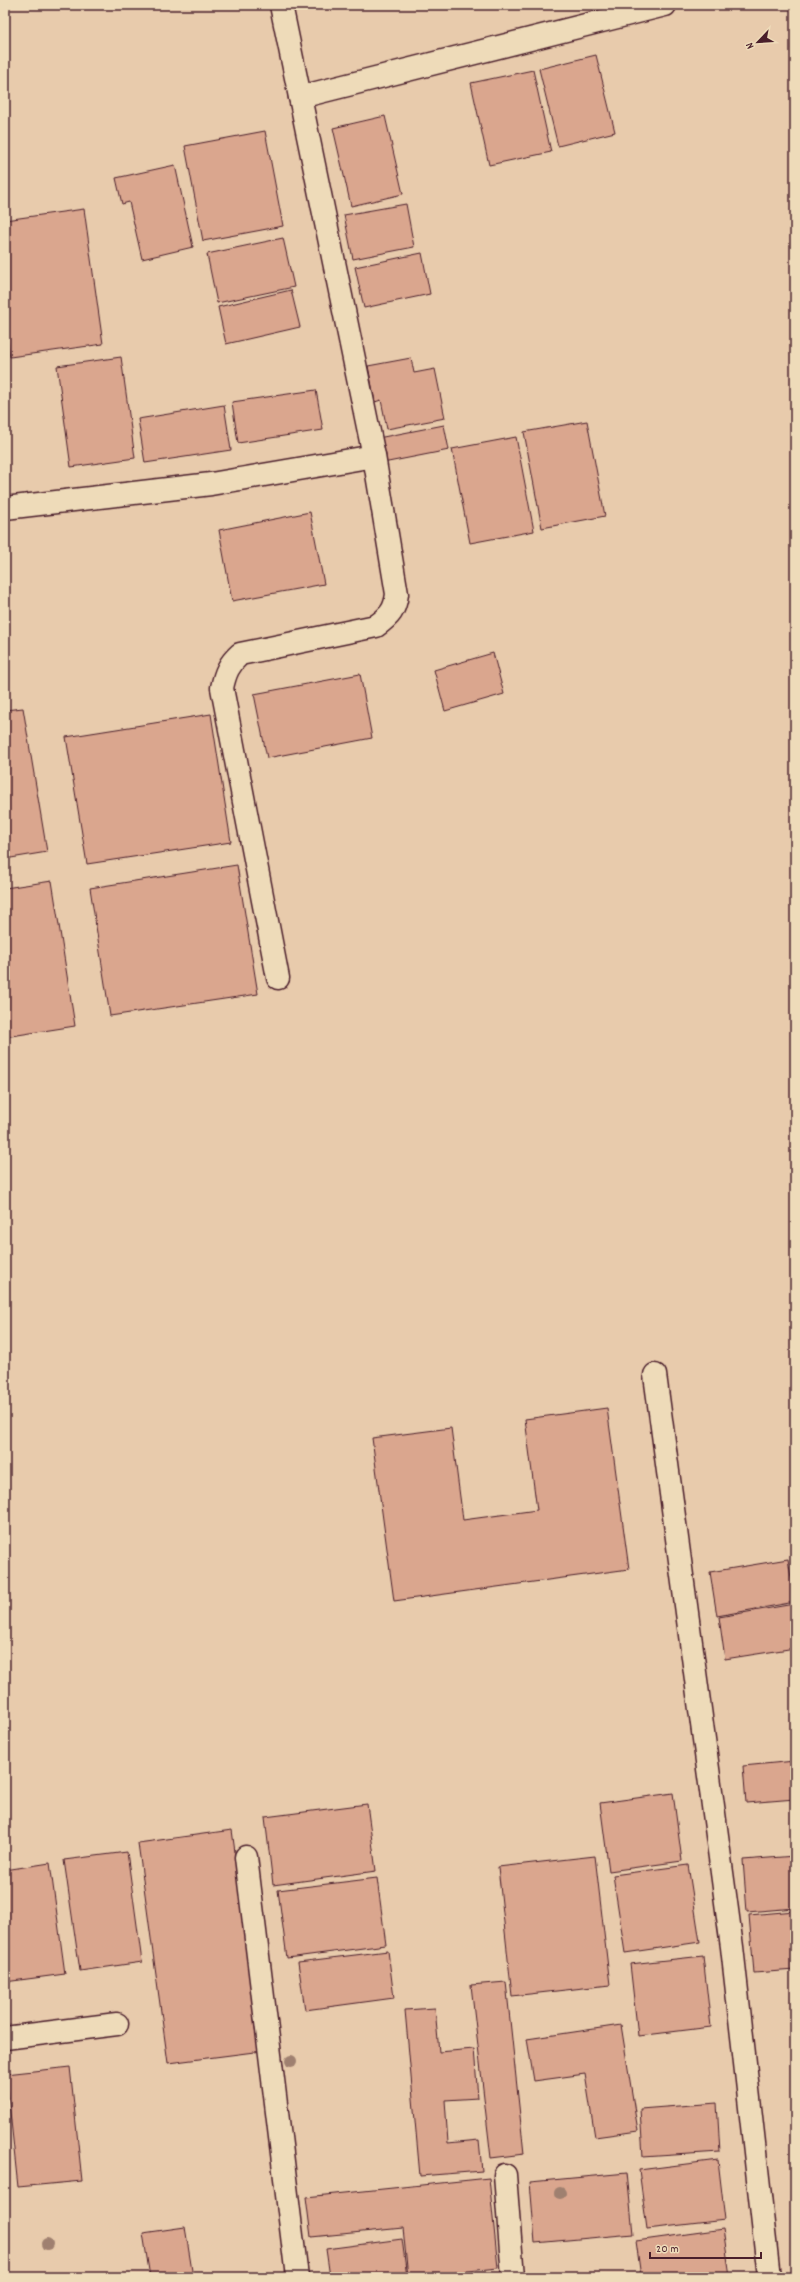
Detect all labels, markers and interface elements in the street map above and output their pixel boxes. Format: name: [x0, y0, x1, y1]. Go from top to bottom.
north arrow: [738, 22, 778, 62]
text: N: [742, 39, 759, 51]
scale bar: [650, 2234, 761, 2260]
text: 20 m: [656, 2241, 679, 2258]

